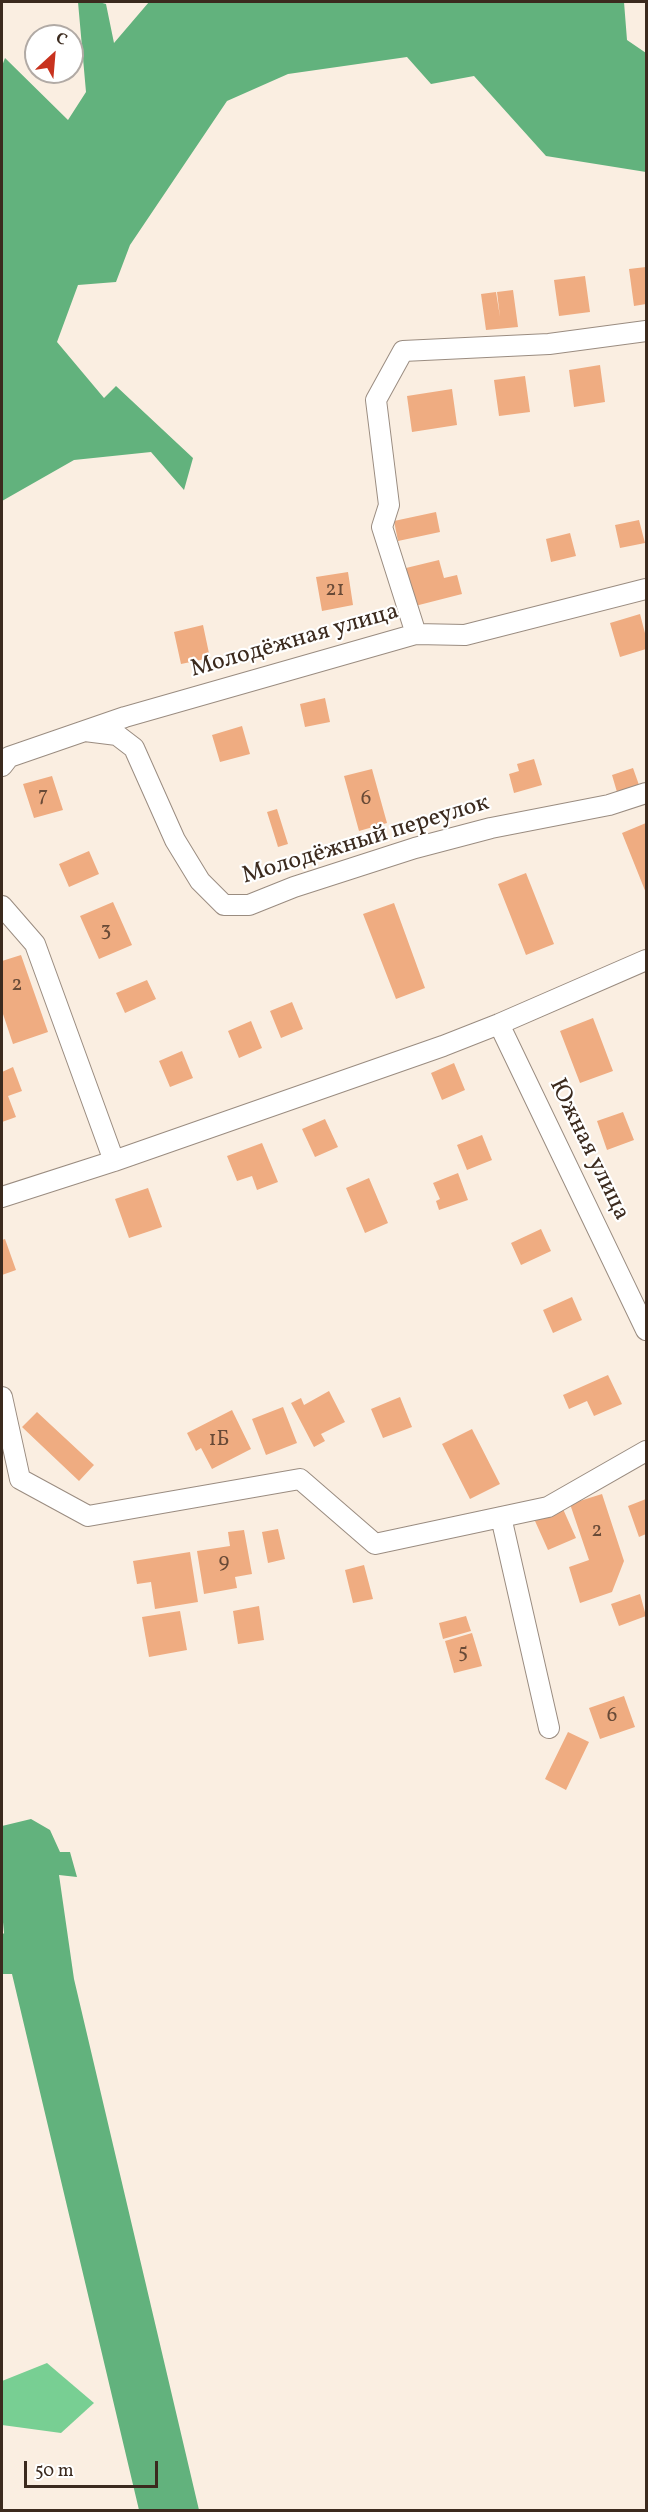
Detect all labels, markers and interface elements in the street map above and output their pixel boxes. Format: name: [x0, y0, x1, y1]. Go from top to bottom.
north arrow: [24, 24, 84, 84]
text: С: [52, 27, 70, 52]
house number: 21: [325, 578, 345, 604]
street label: Молодёжная улица: [188, 598, 402, 686]
house number: 7: [38, 784, 48, 810]
house number: 6: [361, 787, 371, 813]
street label: Молодёжный переулок: [239, 790, 493, 892]
house number: 3: [101, 918, 111, 944]
house number: 2: [11, 973, 23, 999]
street label: Южная улица: [541, 1074, 635, 1226]
house number: 1Б: [208, 1428, 230, 1454]
house number: 2: [591, 1519, 603, 1545]
house number: 9: [219, 1550, 229, 1576]
house number: 5: [458, 1640, 468, 1666]
house number: 6: [607, 1704, 617, 1730]
scale bar: [27, 2449, 160, 2487]
text: 50 m: [35, 2459, 74, 2484]

